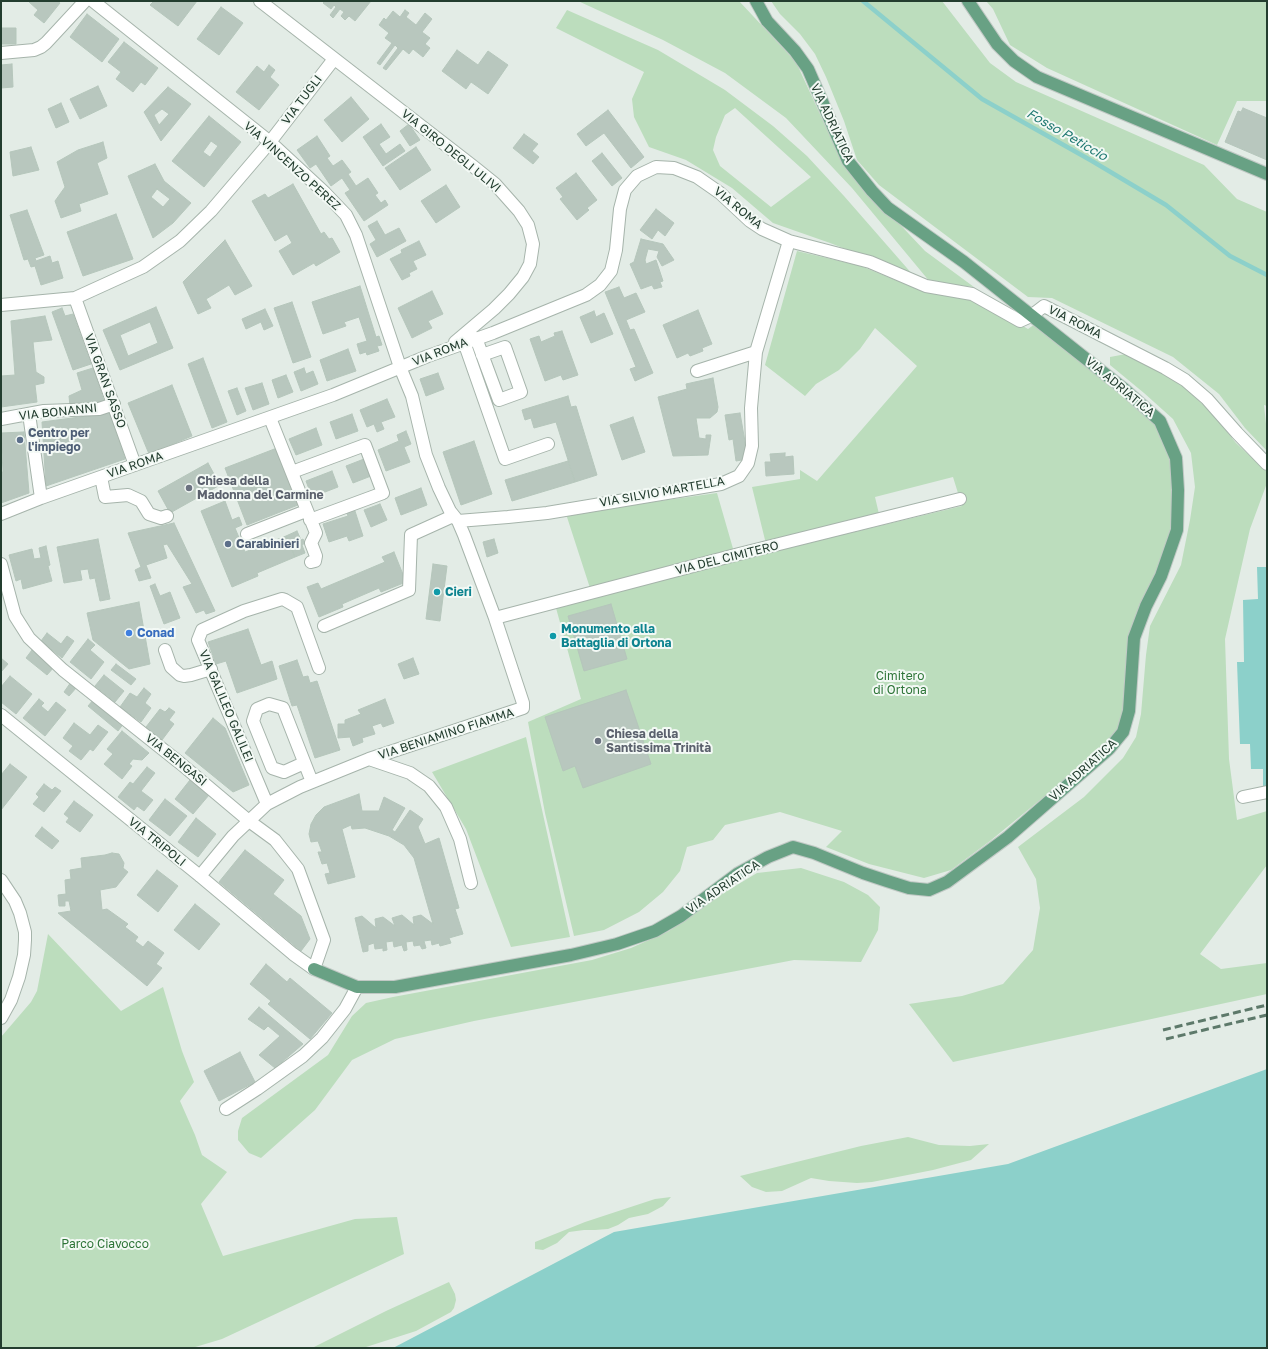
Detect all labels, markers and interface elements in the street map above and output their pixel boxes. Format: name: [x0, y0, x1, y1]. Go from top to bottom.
street label: VIA TUGLI: [279, 72, 325, 128]
street label: VIA ADRIATICA: [807, 81, 857, 165]
street label: VIA GIRO DEGLI ULIVI: [398, 106, 504, 196]
water label: Fosso Peticcio: [1024, 106, 1110, 164]
street label: VIA VINCENZO PEREZ: [241, 119, 343, 213]
street label: VIA ROMA: [711, 184, 765, 232]
street label: VIA ROMA: [1046, 302, 1104, 342]
street label: VIA GRAN SASSO: [81, 332, 129, 430]
street label: VIA ROMA: [410, 335, 470, 369]
street label: VIA ADRIATICA: [1083, 354, 1157, 420]
street label: VIA BONANNI: [18, 401, 98, 423]
place label: Centro per l'impiego: [28, 426, 89, 454]
marker: Centro per l'impiego: [15, 435, 25, 445]
street label: VIA ROMA: [105, 449, 165, 481]
place label: Chiesa della Madonna del Carmine: [197, 474, 323, 502]
street label: VIA SILVIO MARTELLA: [598, 474, 726, 510]
marker: Chiesa della Madonna del Carmine: [184, 483, 194, 493]
place label: Carabinieri: [236, 537, 299, 551]
street label: VIA DEL CIMITERO: [674, 538, 780, 578]
marker: Carabinieri: [223, 539, 233, 549]
place label: Cieri: [445, 585, 472, 599]
marker: Cieri: [432, 587, 442, 597]
place label: Monumento alla Battaglia di Ortona: [561, 622, 672, 650]
place label: Conad: [137, 626, 174, 640]
marker: Conad: [124, 628, 134, 638]
marker: Monumento alla Battaglia di Ortona: [548, 631, 558, 641]
street label: VIA GALILEO GALILEI: [196, 648, 256, 764]
park label: Cimitero di Ortona: [873, 669, 927, 697]
street label: VIA BENIAMINO FIAMMA: [376, 705, 516, 763]
place label: Chiesa della Santissima Trinità: [606, 727, 711, 755]
street label: VIA BENGASI: [142, 731, 210, 789]
marker: Chiesa della Santissima Trinità: [593, 736, 603, 746]
street label: VIA ADRIATICA: [1046, 736, 1120, 804]
street label: VIA TRIPOLI: [125, 815, 189, 869]
street label: VIA ADRIATICA: [684, 857, 762, 917]
park label: Parco Ciavocco: [61, 1237, 149, 1251]

